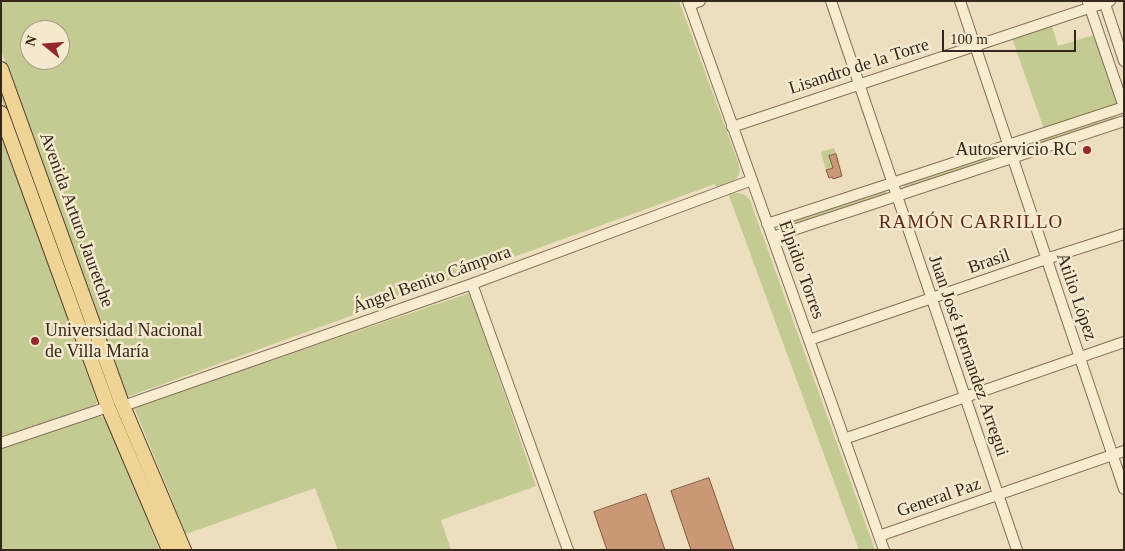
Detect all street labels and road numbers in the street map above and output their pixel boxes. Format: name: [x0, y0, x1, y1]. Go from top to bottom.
street label: Lisandro de la Torre: [786, 34, 932, 100]
street label: Avenida Arturo Jauretche: [34, 130, 118, 310]
street label: Elpidio Torres: [773, 218, 829, 322]
street label: Ángel Benito Cámpora: [350, 241, 514, 319]
street label: Brasil: [965, 245, 1013, 279]
street label: Atilio López: [1051, 250, 1101, 344]
street label: Juan José Hernandez Arregui: [923, 253, 1013, 459]
street label: General Paz: [894, 474, 984, 522]

